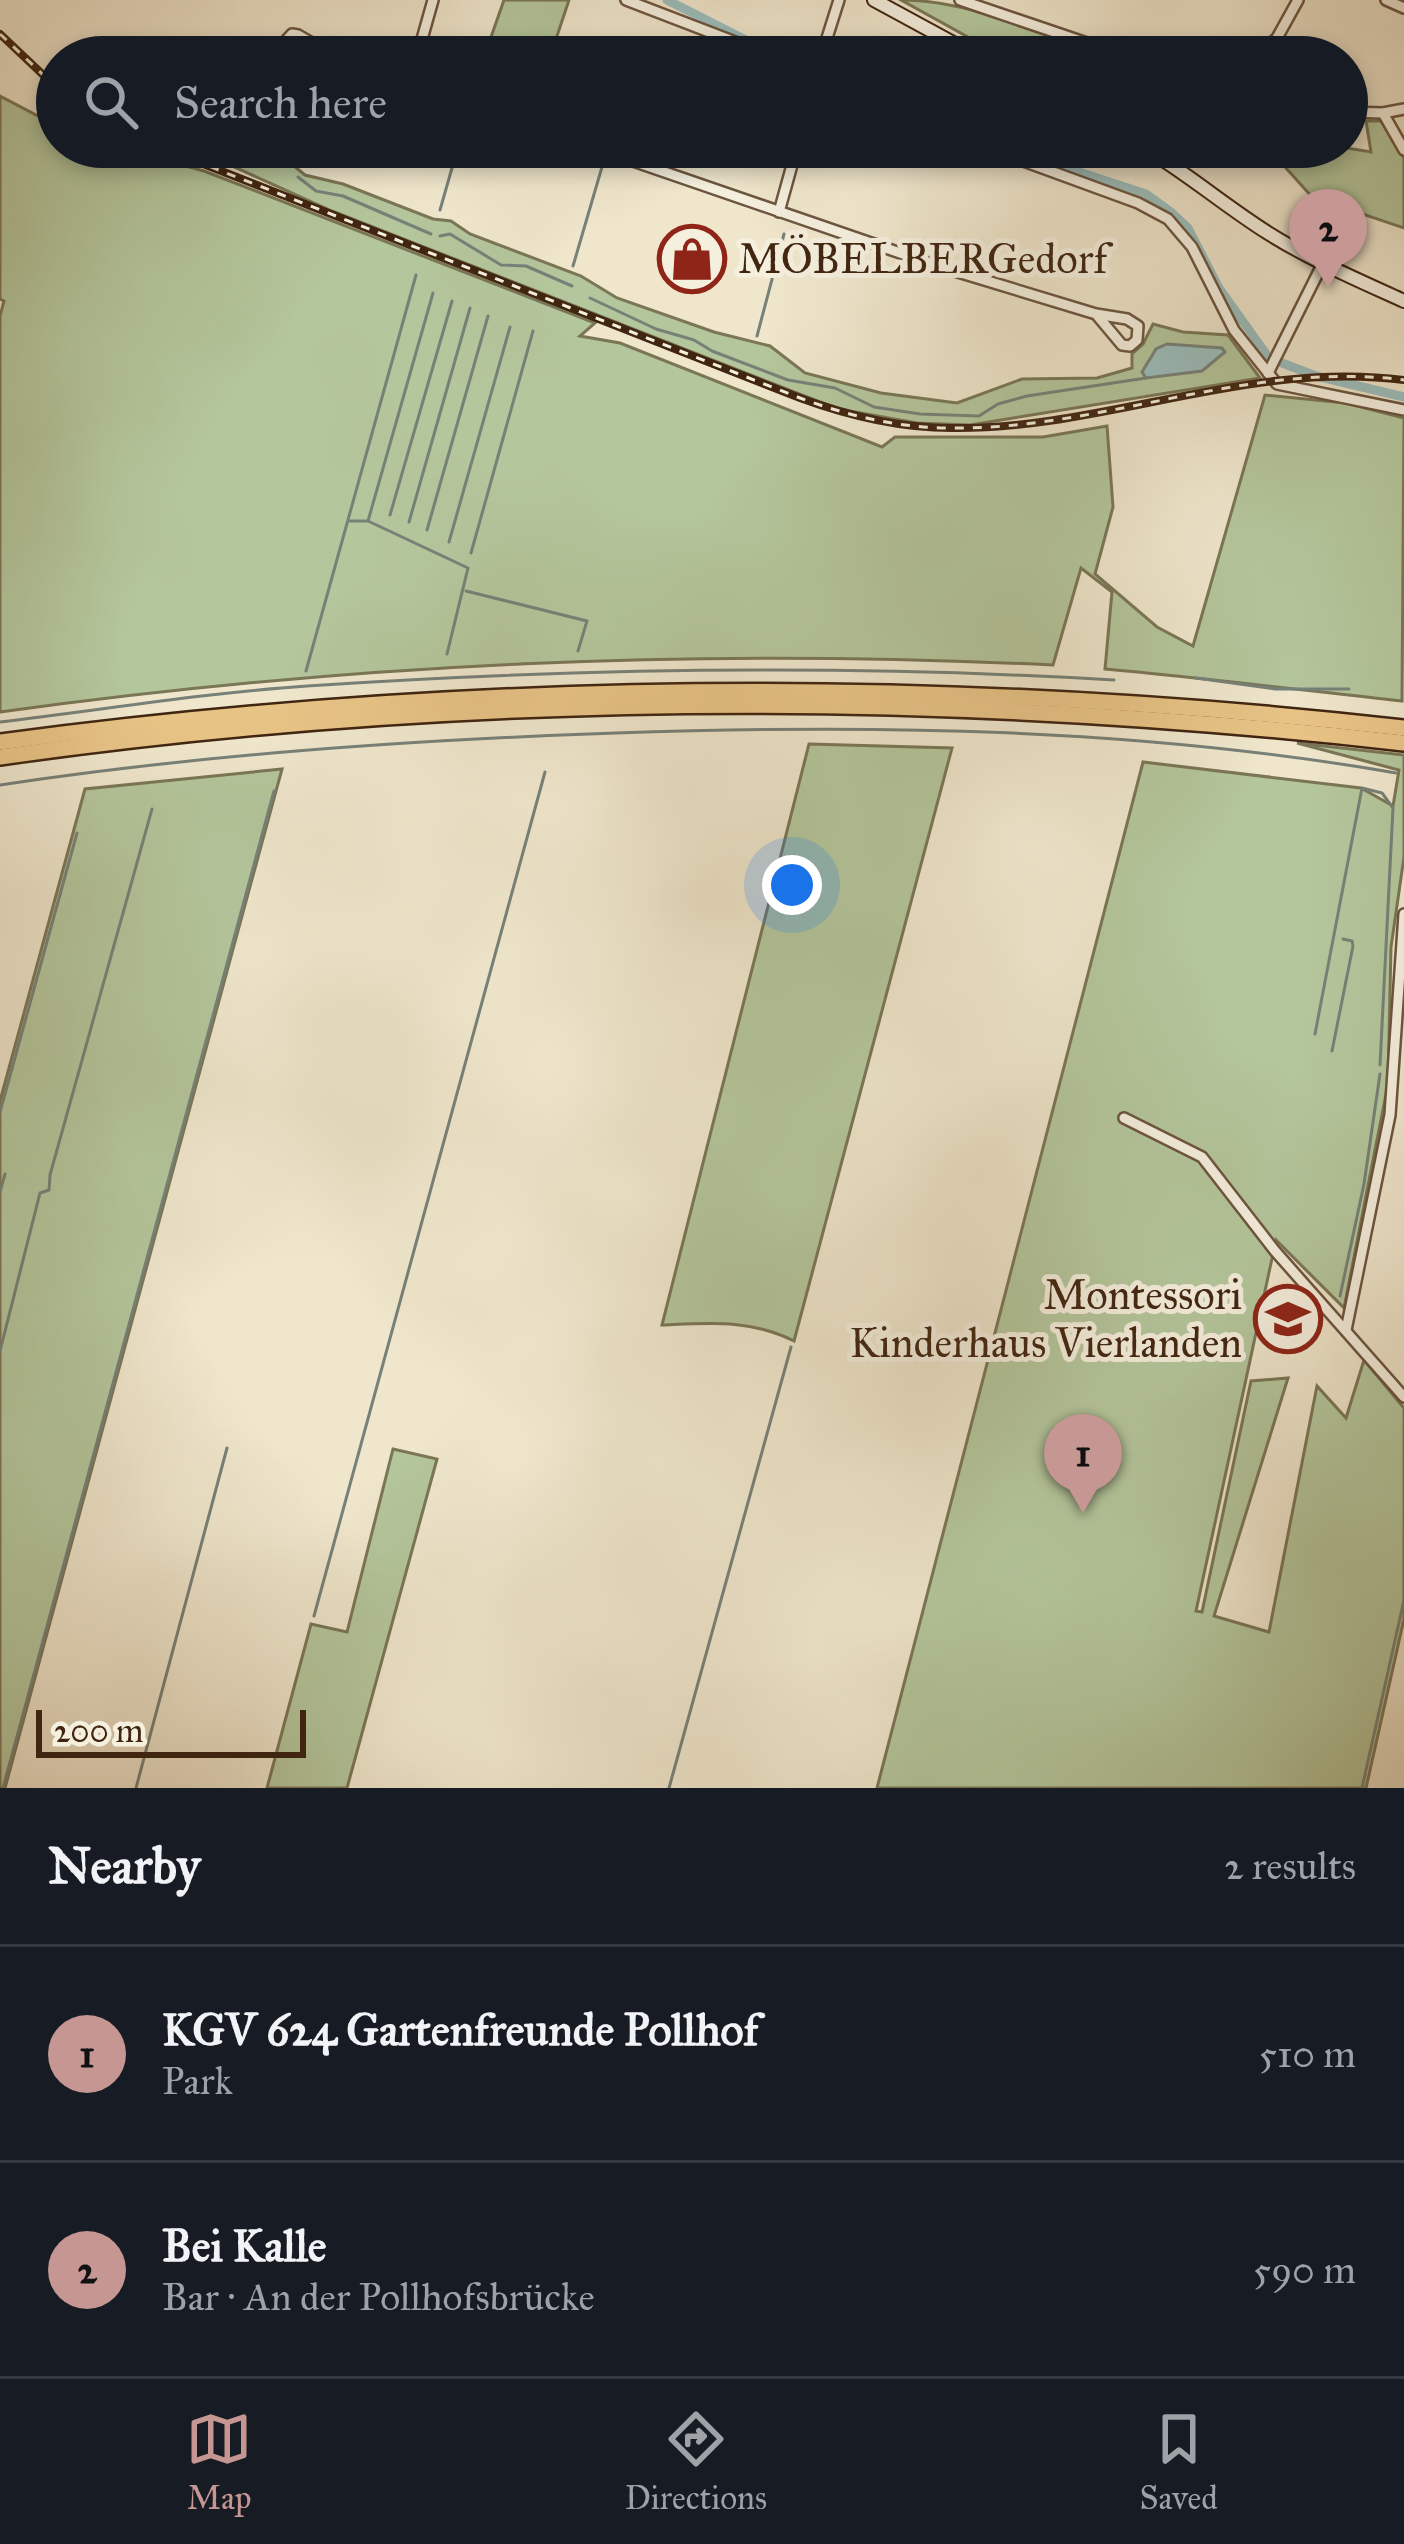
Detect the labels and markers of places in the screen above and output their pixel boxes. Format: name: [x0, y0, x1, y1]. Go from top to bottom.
pin: 2: [1289, 189, 1367, 288]
shop icon: MÖBELBERGedorf: [657, 224, 727, 294]
place label: MÖBELBERGedorf: [738, 233, 1113, 285]
place label: Montessori Kinderhaus Vierlanden: [849, 1269, 1242, 1369]
school or university icon: Montessori Kinderhaus Vierlanden: [1253, 1284, 1323, 1354]
pin: 1: [1044, 1414, 1122, 1513]

